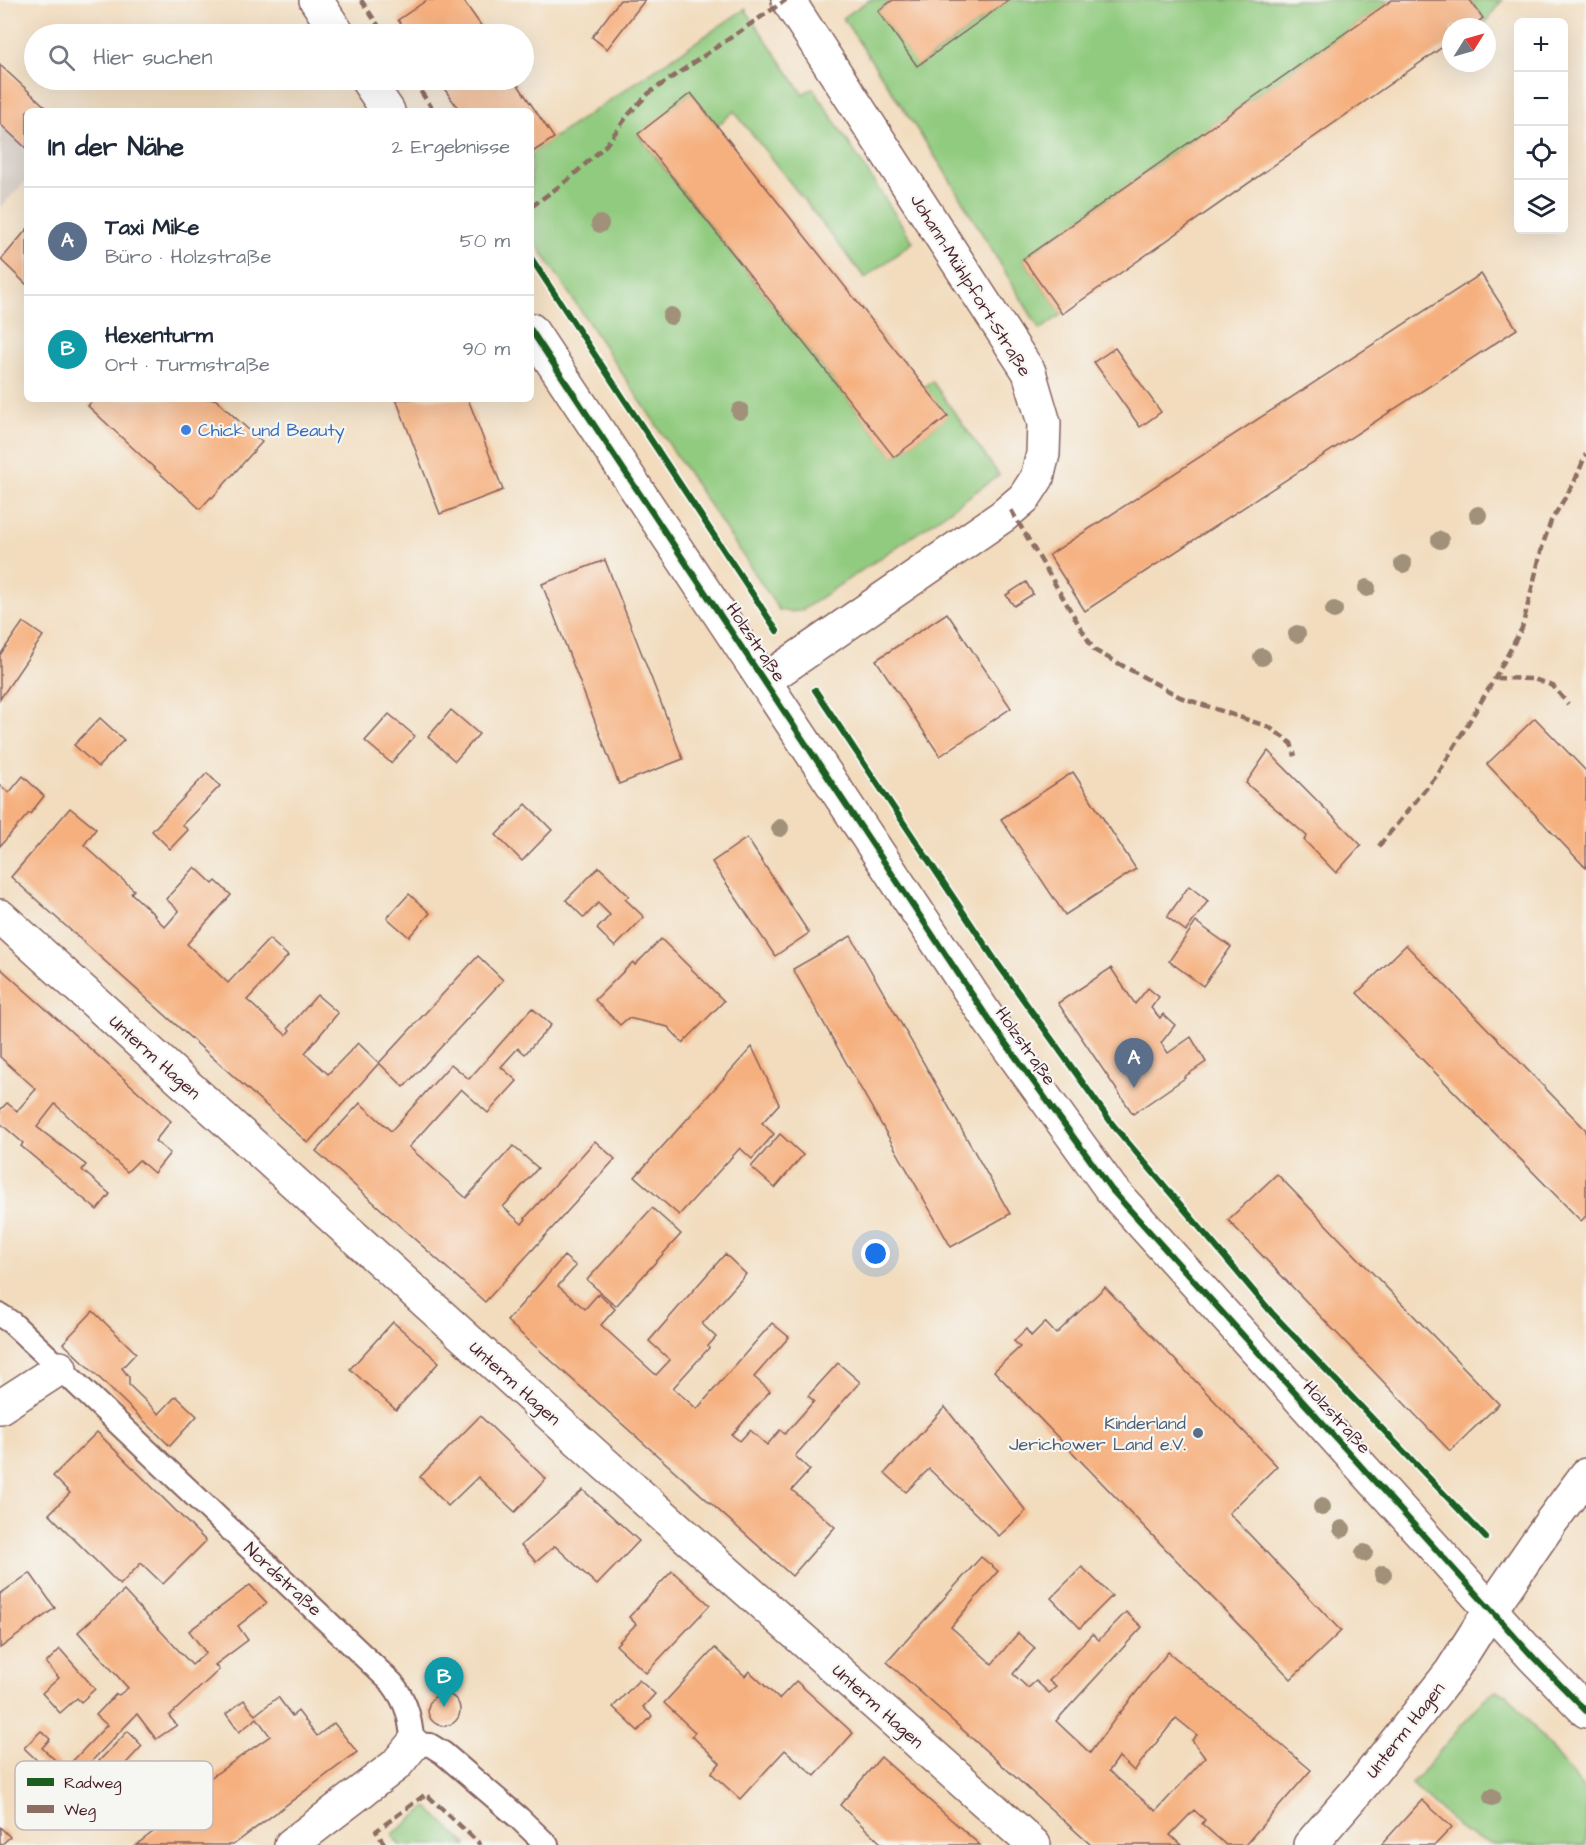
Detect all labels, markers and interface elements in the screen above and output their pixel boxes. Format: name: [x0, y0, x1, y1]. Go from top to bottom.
north arrow: [1442, 18, 1496, 72]
map controls: [1514, 18, 1568, 234]
button: +: [1514, 18, 1568, 72]
search box: [24, 24, 534, 90]
icon: search: [45, 41, 78, 74]
text: Hier suchen: [93, 42, 212, 73]
button: −: [1514, 72, 1568, 126]
button: locate: [1514, 126, 1568, 180]
text: In der Nähe: [48, 129, 184, 165]
text: 2 Ergebnisse: [391, 133, 510, 161]
button: layers: [1514, 180, 1568, 234]
street label: Johann-Mühlpfort-Straße: [904, 189, 1037, 382]
text: Taxi Mike: [105, 212, 199, 243]
text: A: [61, 227, 74, 255]
text: 50 m: [460, 227, 510, 255]
text: Büro · Holzstraße: [105, 243, 271, 271]
text: Hexenturm: [105, 320, 213, 351]
text: B: [60, 335, 75, 363]
text: 90 m: [462, 335, 510, 363]
text: Ort · Turmstraße: [105, 351, 270, 379]
place label: Chick und Beauty: [198, 418, 345, 444]
marker: Chick und Beauty: [179, 423, 193, 437]
street label: Holzstraße: [720, 598, 791, 687]
street label: Holzstraße: [989, 1002, 1062, 1091]
street label: Unterm Hagen: [103, 1009, 206, 1106]
pin: A: [1114, 1038, 1154, 1088]
your location: [861, 1239, 890, 1268]
street label: Unterm Hagen: [463, 1335, 566, 1432]
street label: Holzstraße: [1297, 1375, 1376, 1460]
place label: Kinderland Jerichower Land e.V.: [1009, 1411, 1186, 1457]
marker: Kinderland Jerichower Land e.V.: [1191, 1426, 1205, 1440]
street label: Nordstraße: [238, 1537, 327, 1622]
pin: B: [424, 1658, 464, 1707]
street label: Unterm Hagen: [826, 1658, 929, 1755]
street label: Unterm Hagen: [1360, 1677, 1452, 1784]
legend: [15, 1761, 213, 1830]
text: Radweg: [64, 1772, 122, 1795]
text: Weg: [64, 1799, 96, 1822]

